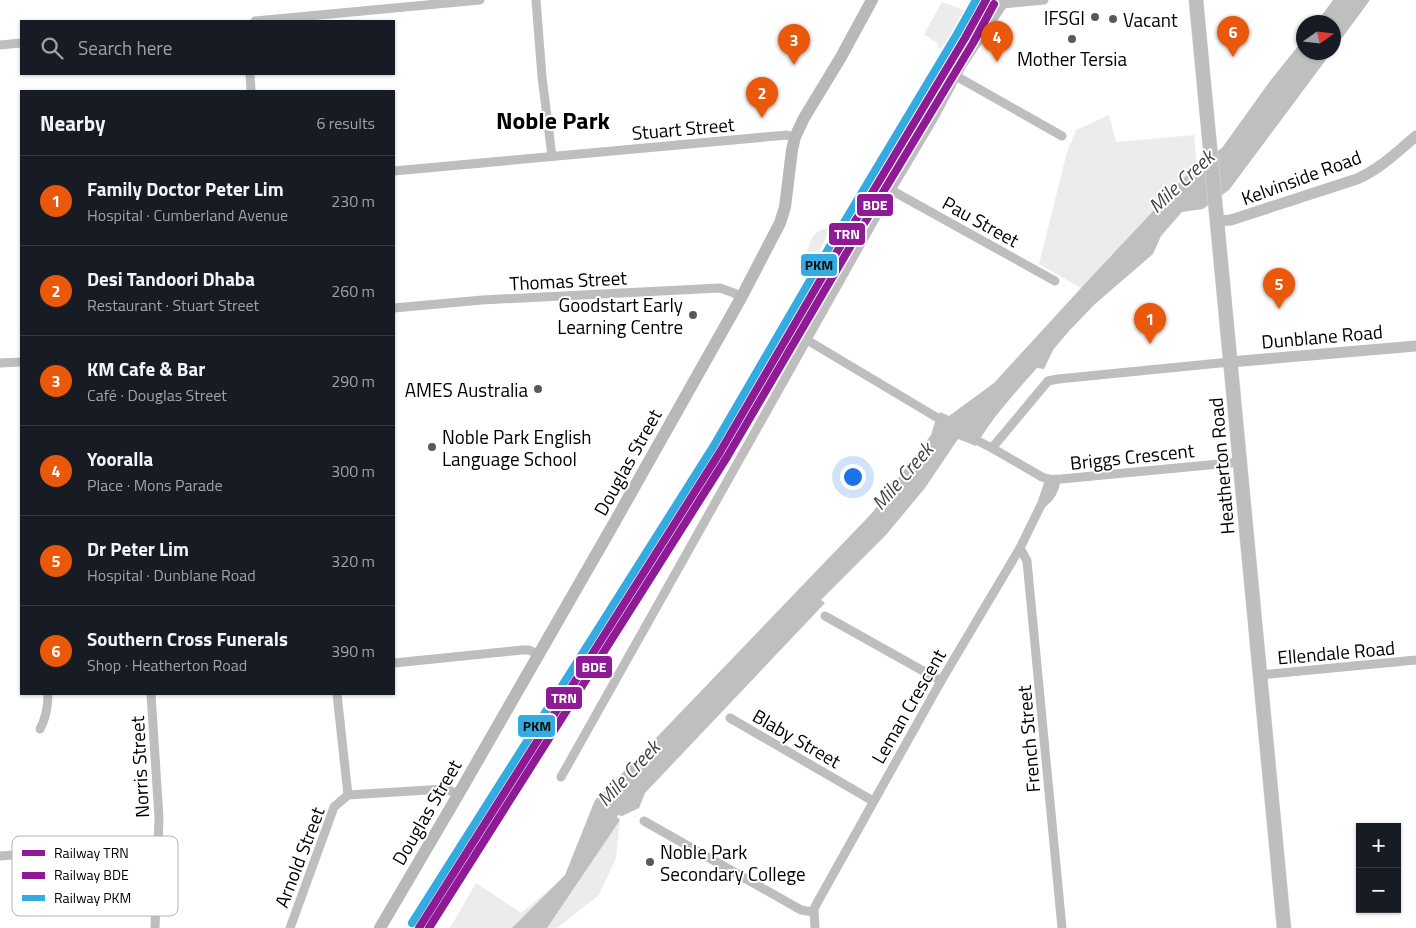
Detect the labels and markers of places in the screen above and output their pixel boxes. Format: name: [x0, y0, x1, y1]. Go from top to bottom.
place label: IFSGI: [1044, 3, 1085, 32]
place label: Vacant: [1123, 5, 1178, 34]
marker: IFSGI: [1089, 11, 1101, 23]
marker: Vacant: [1107, 13, 1119, 25]
pin: 6: [1217, 16, 1249, 57]
pin: 4: [981, 21, 1013, 62]
pin: 3: [778, 24, 810, 65]
marker: Mother Tersia: [1066, 33, 1078, 45]
place label: Mother Tersia: [1017, 44, 1127, 73]
pin: 2: [746, 77, 778, 118]
pin: 5: [1263, 268, 1295, 309]
place label: Goodstart Early Learning Centre: [557, 290, 683, 341]
pin: 1: [1134, 303, 1166, 344]
marker: Goodstart Early Learning Centre: [687, 309, 699, 321]
place label: AMES Australia: [405, 375, 528, 404]
marker: AMES Australia: [532, 383, 544, 395]
place label: Noble Park English Language School: [442, 422, 592, 473]
marker: Noble Park English Language School: [426, 441, 438, 453]
place label: Noble Park Secondary College: [660, 837, 806, 888]
marker: Noble Park Secondary College: [644, 856, 656, 868]

